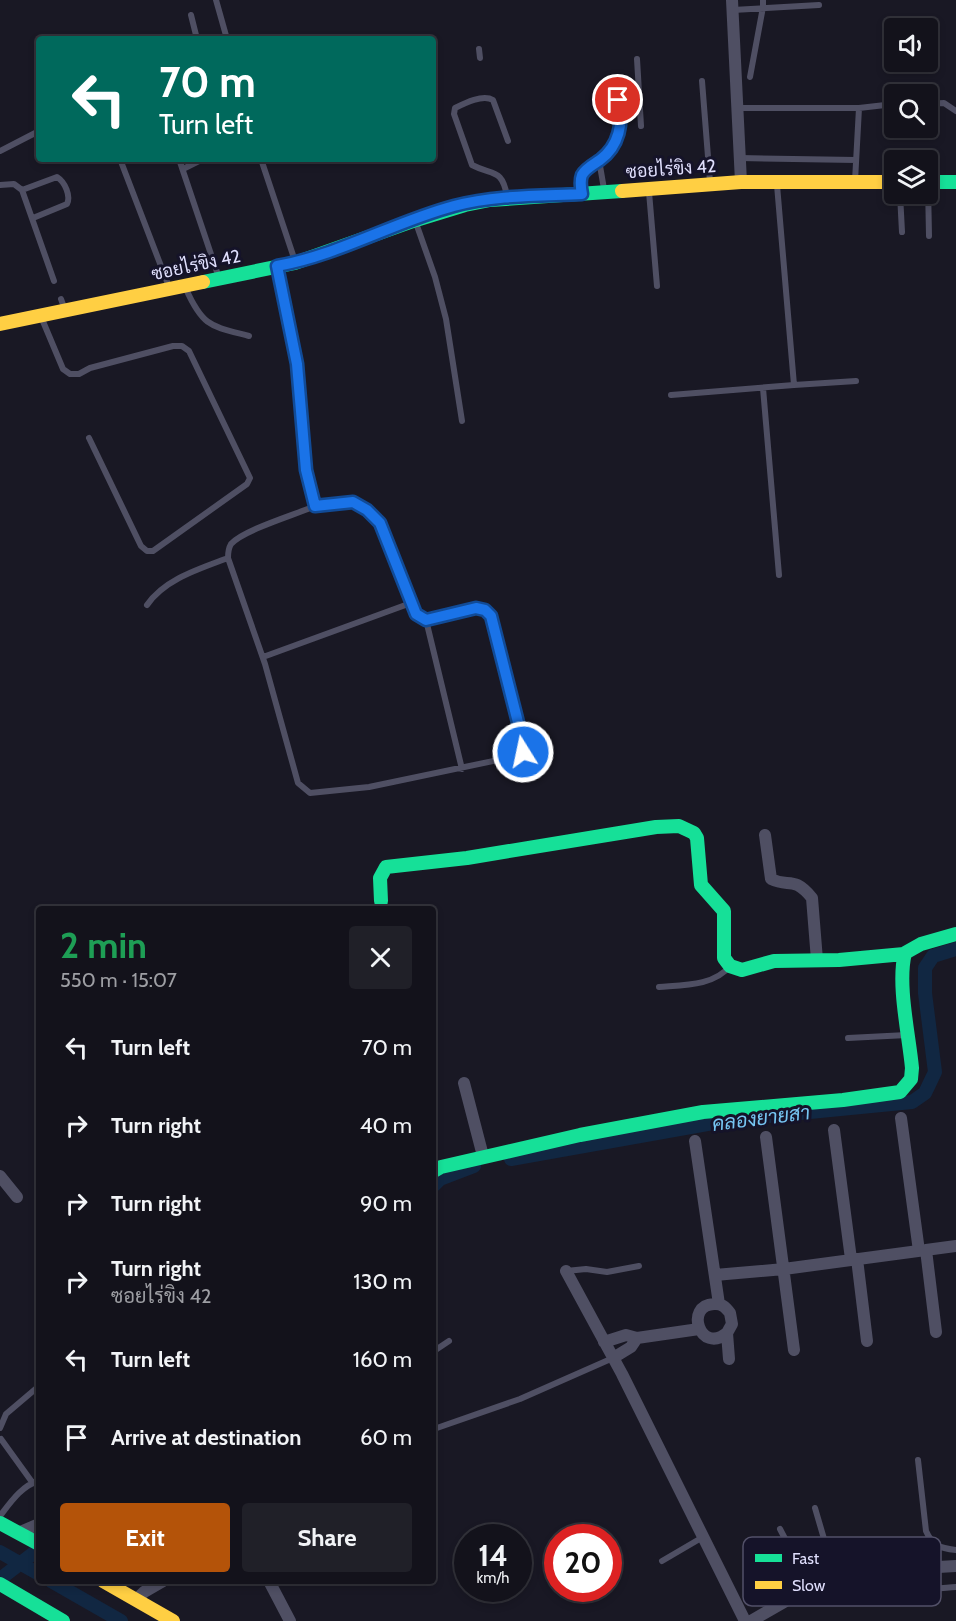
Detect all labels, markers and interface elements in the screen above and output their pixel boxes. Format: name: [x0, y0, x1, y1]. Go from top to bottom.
map controls: [884, 18, 938, 204]
button: sound: [884, 18, 938, 72]
text: 70 m: [159, 56, 256, 108]
icon: left: [60, 60, 138, 138]
pin: [592, 74, 643, 125]
icon: arrive: [601, 83, 634, 116]
button: search: [884, 84, 938, 138]
text: Turn left: [159, 108, 253, 141]
button: layers: [884, 150, 938, 204]
street label: ซอยไร่ขิง 42: [625, 153, 717, 183]
street label: ซอยไร่ขิง 42: [149, 243, 243, 285]
position arrow: [491, 720, 555, 784]
text: 2 min: [60, 923, 147, 967]
button: close: [349, 926, 412, 989]
text: 550 m · 15:07: [60, 968, 177, 992]
icon: left: [60, 1031, 93, 1064]
text: Turn left: [111, 1034, 190, 1061]
text: 70 m: [362, 1034, 412, 1061]
water label: คลองยายสา: [711, 1100, 811, 1136]
icon: right: [60, 1109, 93, 1142]
text: Turn right: [111, 1112, 201, 1139]
text: 40 m: [360, 1112, 412, 1139]
icon: right: [60, 1187, 93, 1220]
text: Turn right: [111, 1190, 201, 1217]
text: 90 m: [360, 1190, 412, 1217]
text: Turn right: [111, 1255, 201, 1282]
icon: right: [60, 1265, 93, 1298]
text: 130 m: [353, 1268, 412, 1295]
text: ซอยไร่ขิง 42: [111, 1284, 211, 1308]
icon: left: [60, 1343, 93, 1376]
text: Turn left: [111, 1346, 190, 1373]
text: 160 m: [353, 1346, 412, 1373]
icon: arrive: [60, 1421, 93, 1454]
text: Arrive at destination: [111, 1424, 301, 1451]
text: 60 m: [360, 1424, 412, 1451]
button: Exit: [60, 1503, 230, 1572]
button: Share: [242, 1503, 412, 1572]
speed limit sign: 20: [544, 1524, 622, 1602]
text: 14: [478, 1537, 508, 1574]
legend: [743, 1537, 941, 1606]
text: Fast: [792, 1549, 820, 1568]
text: km/h: [477, 1569, 509, 1587]
text: Slow: [792, 1576, 826, 1595]

